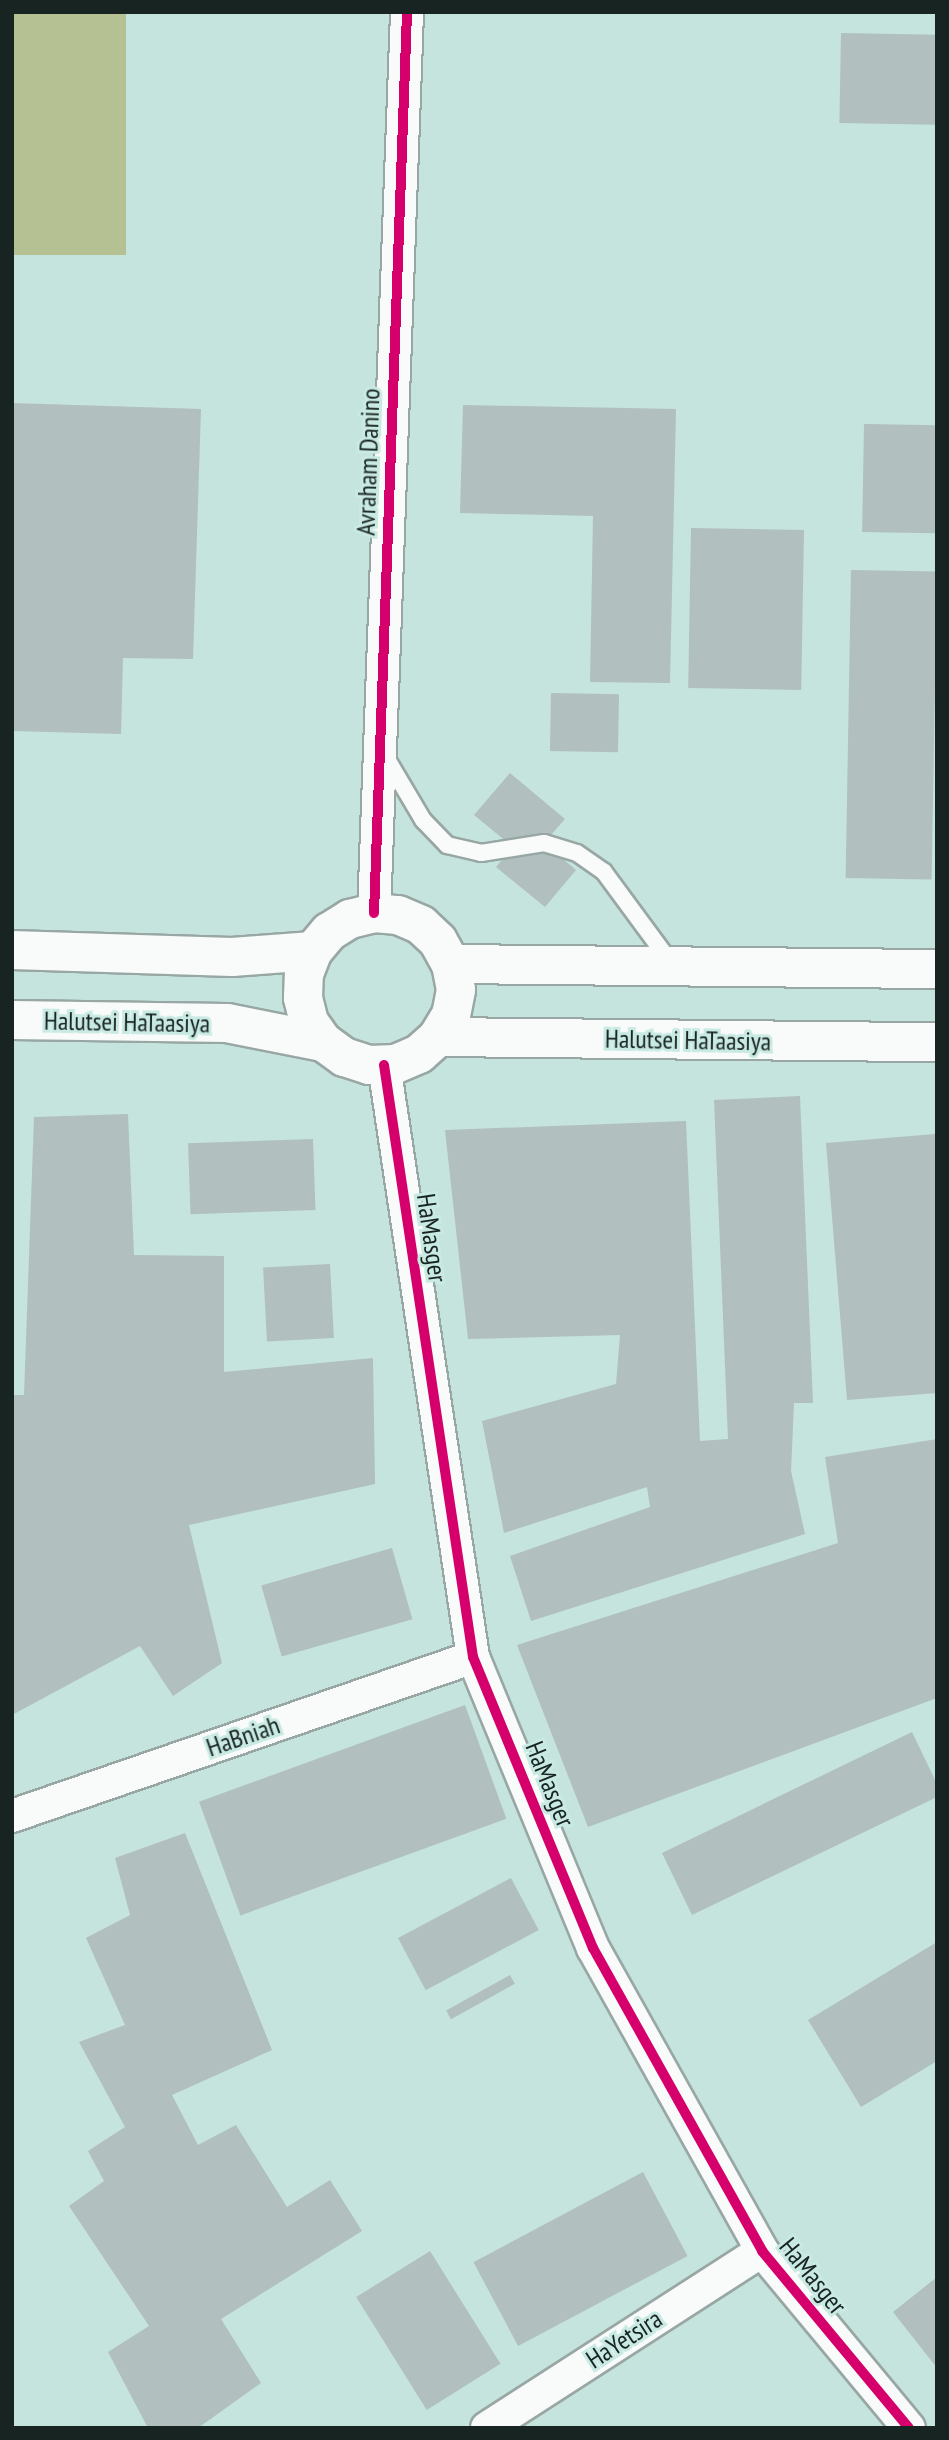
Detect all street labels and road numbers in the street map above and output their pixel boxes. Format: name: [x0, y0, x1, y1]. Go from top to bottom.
street label: Avraham Danino: [350, 388, 386, 536]
street label: Halutsei HaTaasiya: [44, 1005, 210, 1039]
street label: Halutsei HaTaasiya: [605, 1023, 771, 1057]
street label: HaMasger: [410, 1192, 454, 1284]
street label: HaBniah: [202, 1709, 284, 1763]
street label: HaMasger: [519, 1737, 581, 1831]
street label: HaMasger: [773, 2232, 853, 2320]
street label: HaYetsira: [580, 2303, 668, 2375]

